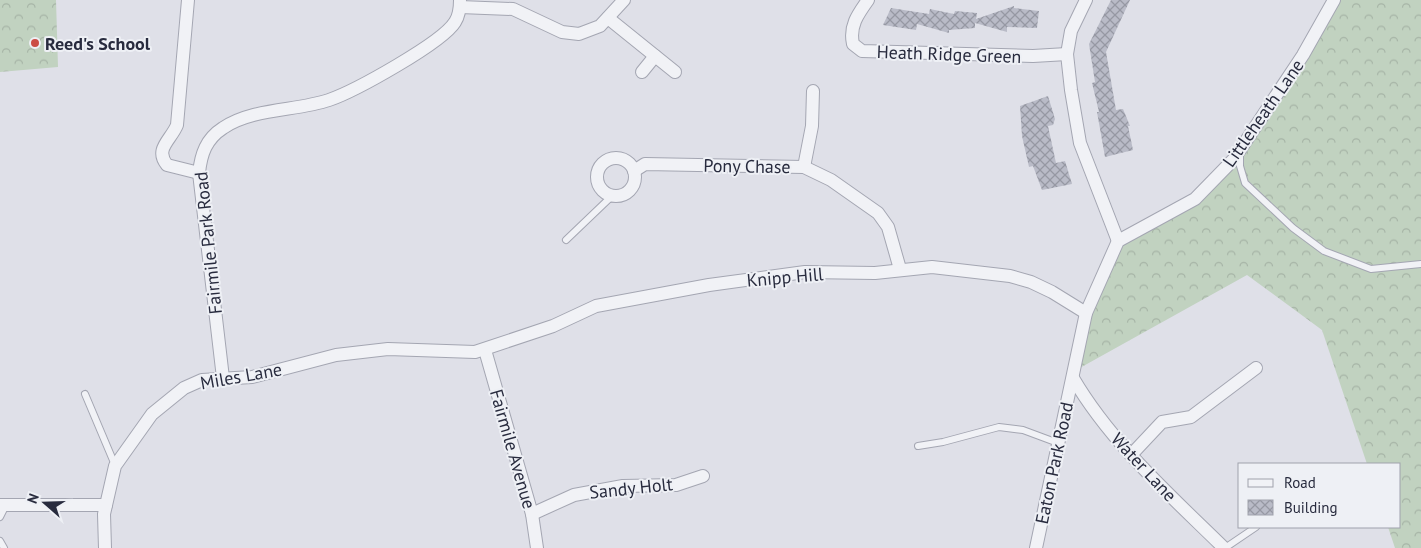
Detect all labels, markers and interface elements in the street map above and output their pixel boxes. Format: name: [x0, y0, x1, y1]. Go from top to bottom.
place label: Reed's School: [45, 32, 151, 55]
marker: Reed's School: [29, 37, 41, 49]
street label: Heath Ridge Green: [876, 40, 1022, 68]
street label: Littleheath Lane: [1217, 55, 1309, 171]
street label: Pony Chase: [703, 154, 791, 178]
street label: Fairmile Park Road: [189, 171, 227, 315]
street label: Knipp Hill: [746, 262, 825, 292]
street label: Miles Lane: [198, 357, 284, 395]
street label: Fairmile Avenue: [485, 386, 541, 512]
street label: Eaton Park Road: [1030, 400, 1078, 526]
street label: Water Lane: [1106, 428, 1182, 506]
legend: [1238, 463, 1401, 528]
street label: Sandy Holt: [588, 472, 674, 504]
text: Road: [1284, 473, 1316, 492]
north arrow: [20, 478, 70, 528]
text: N: [23, 491, 43, 506]
text: Building: [1284, 498, 1338, 517]

